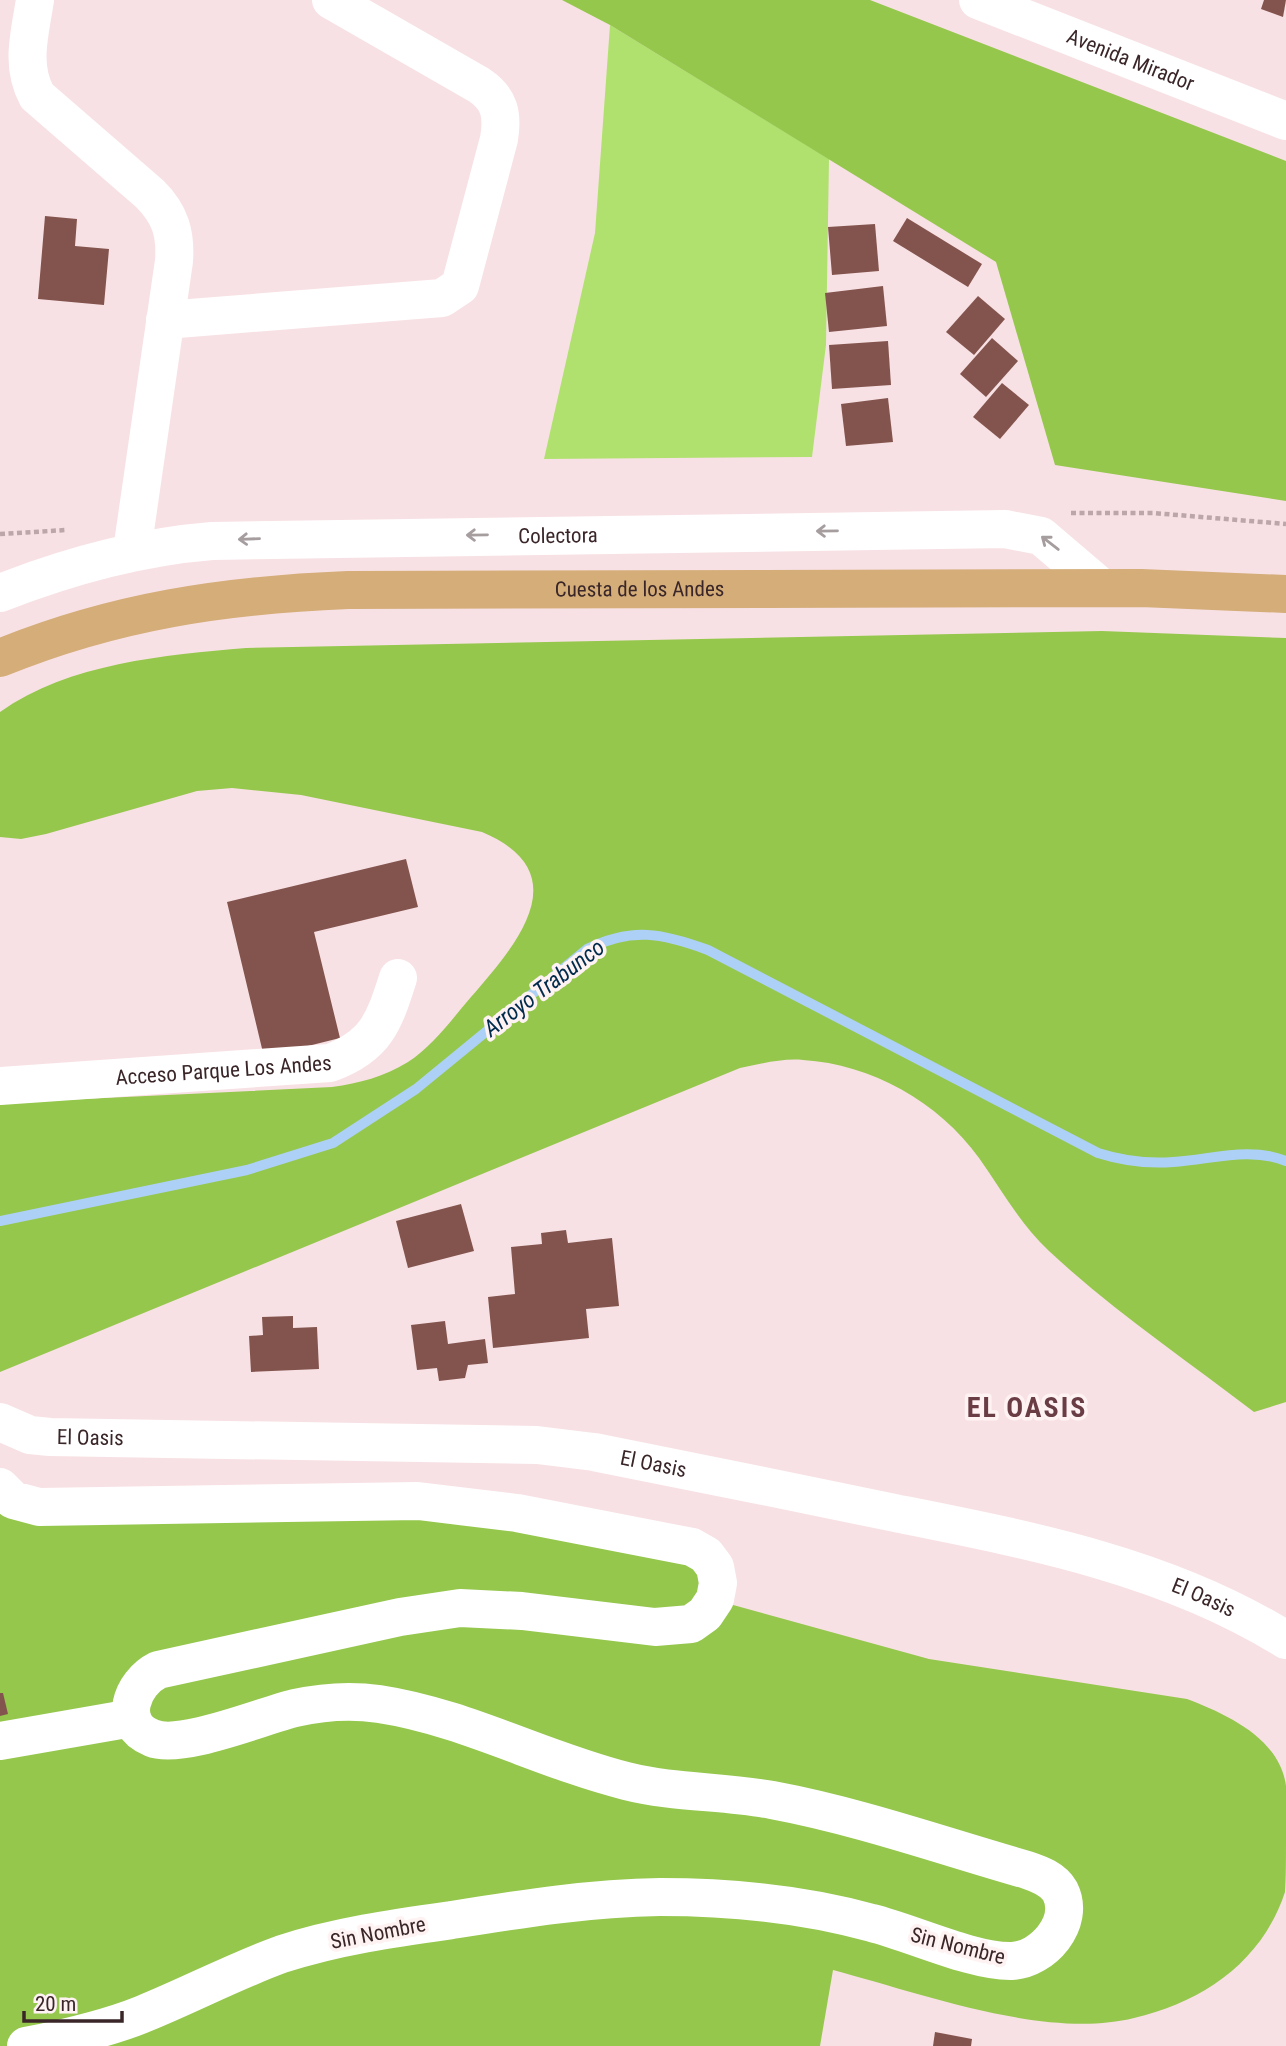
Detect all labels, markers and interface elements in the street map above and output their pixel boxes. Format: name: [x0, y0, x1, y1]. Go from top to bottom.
street label: Avenida Mirador: [1064, 24, 1198, 96]
street label: Colectora: [518, 523, 598, 548]
one-way arrow: [815, 524, 838, 538]
one-way arrow: [465, 529, 488, 542]
one-way arrow: [238, 532, 261, 545]
one-way arrow: [1042, 536, 1060, 551]
street label: Cuesta de los Andes: [555, 577, 724, 601]
water label: Arroyo Trabunco: [477, 934, 610, 1043]
street label: Acceso Parque Los Andes: [115, 1051, 332, 1090]
district label: EL OASIS: [967, 1391, 1087, 1424]
street label: El Oasis: [57, 1425, 124, 1450]
street label: El Oasis: [618, 1446, 689, 1482]
street label: El Oasis: [1168, 1573, 1239, 1622]
street label: Sin Nombre: [328, 1912, 428, 1954]
street label: Sin Nombre: [908, 1923, 1008, 1969]
scale bar: [24, 1980, 122, 2024]
text: 20 m: [35, 1992, 76, 2016]

